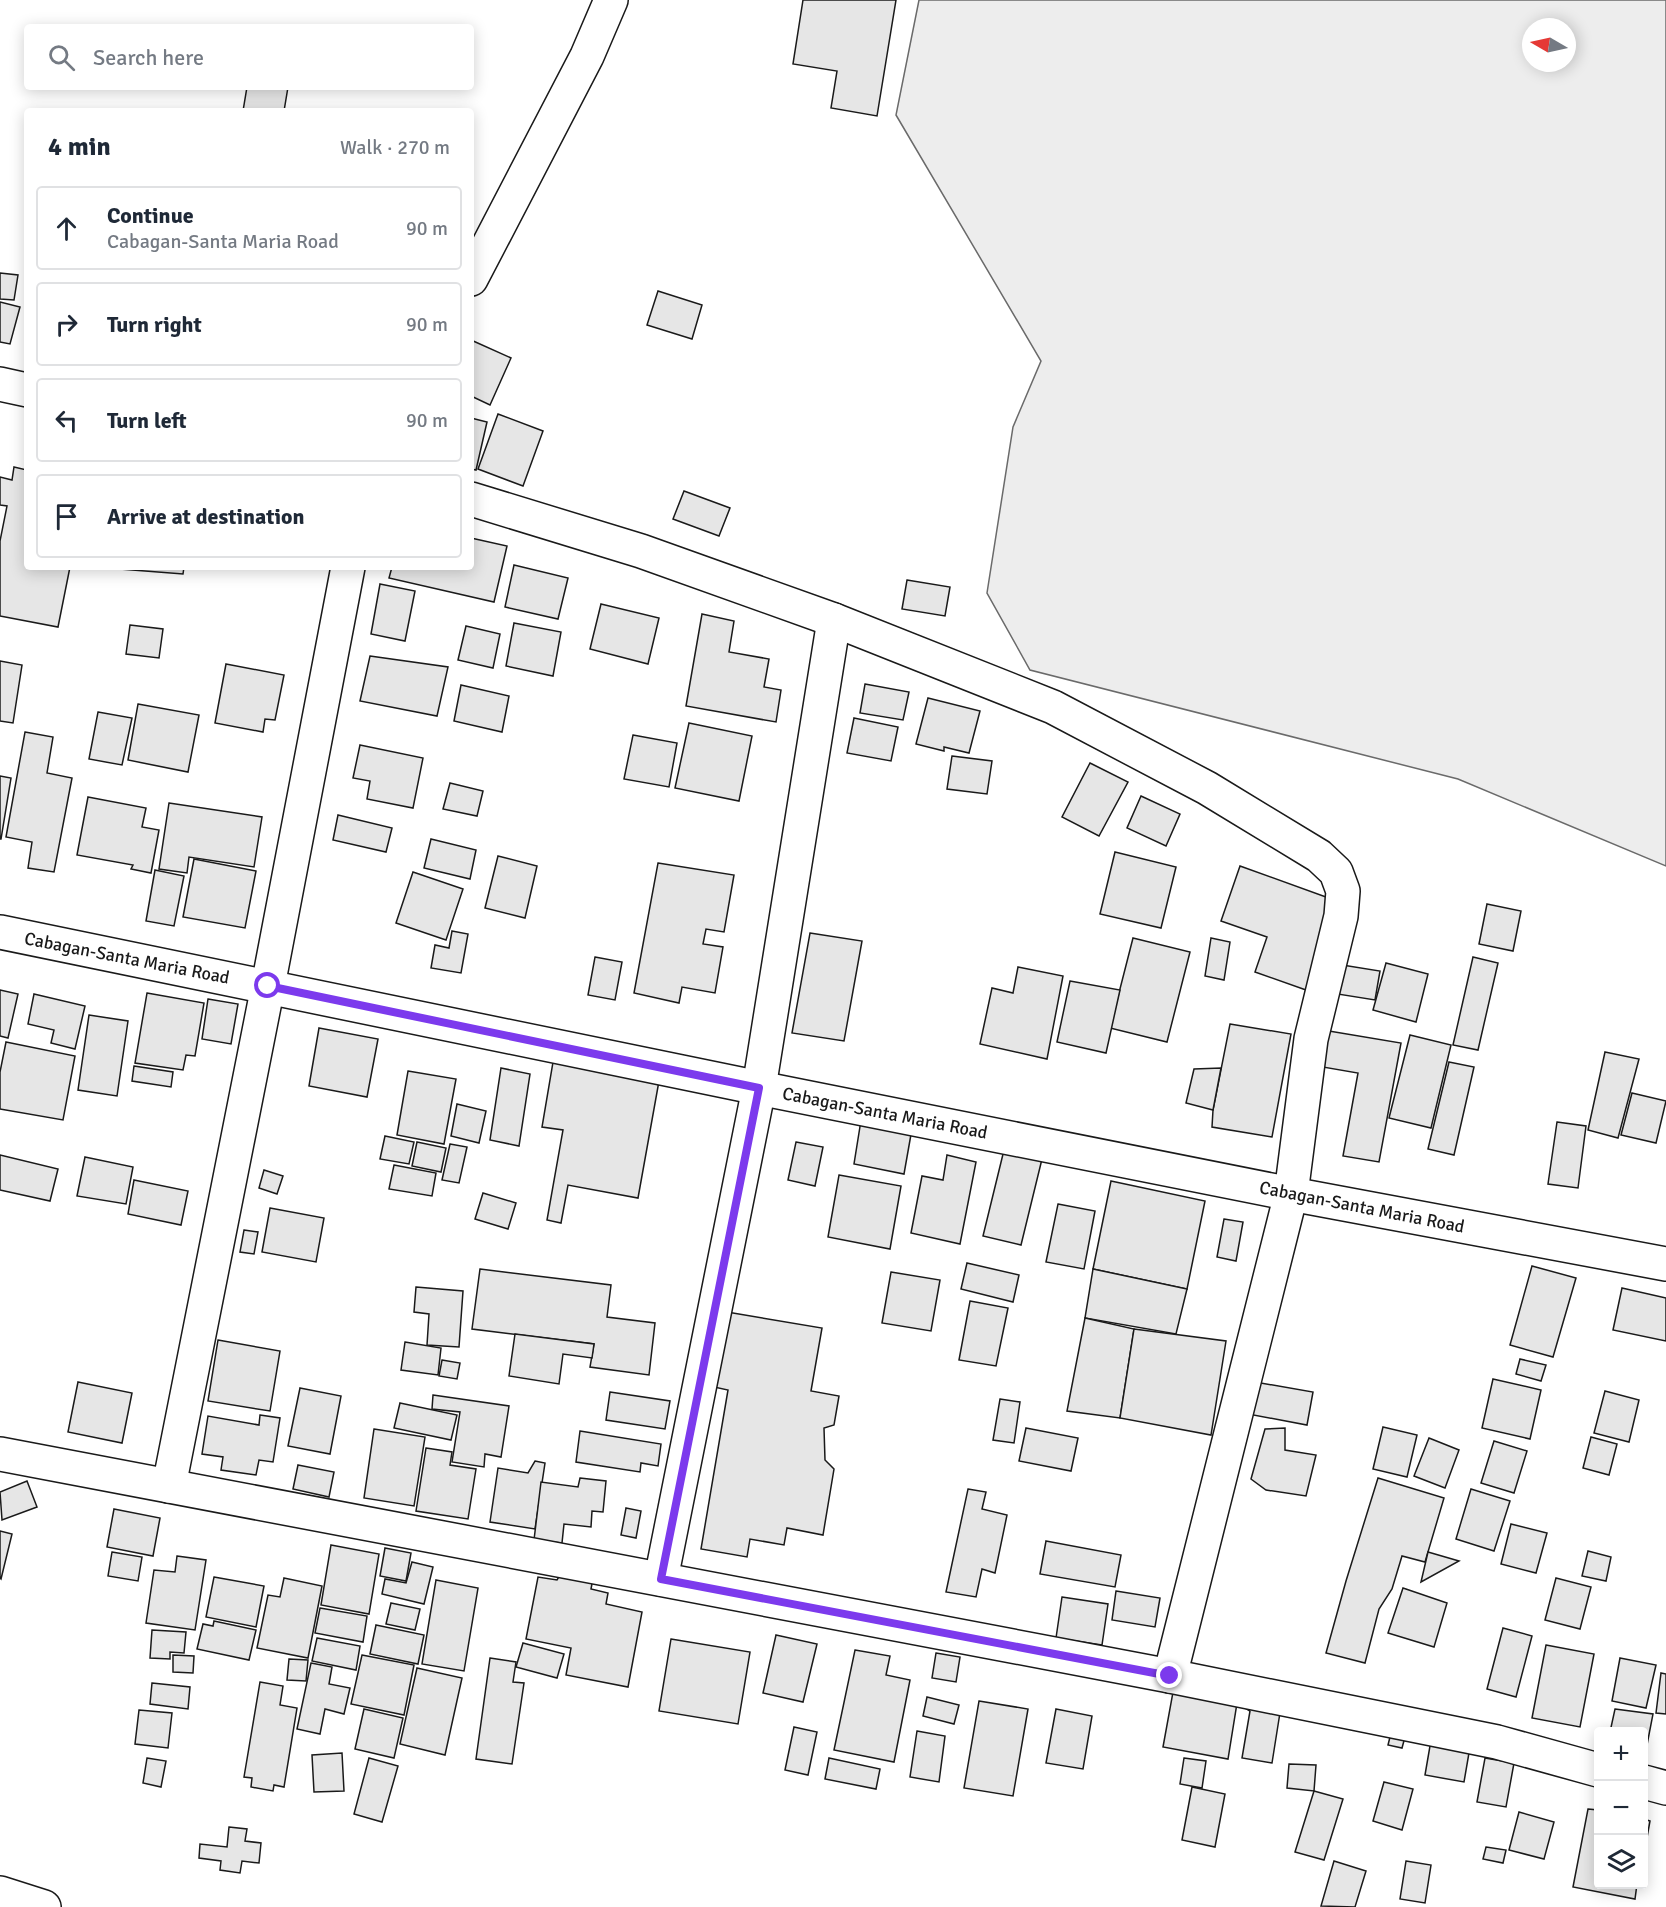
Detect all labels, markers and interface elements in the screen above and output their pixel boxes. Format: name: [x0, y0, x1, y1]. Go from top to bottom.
north arrow: [1522, 18, 1576, 72]
search box: [24, 24, 474, 90]
icon: search: [45, 41, 78, 74]
text: Search here: [93, 44, 204, 71]
text: 4 min: [48, 131, 111, 163]
text: Walk · 270 m: [340, 135, 450, 160]
text: Continue: [107, 202, 194, 229]
icon: ahead: [50, 212, 83, 245]
text: 90 m: [406, 216, 448, 241]
text: Cabagan-Santa Maria Road: [107, 229, 339, 254]
icon: right: [50, 308, 83, 341]
text: Turn right: [107, 311, 202, 338]
text: 90 m: [406, 312, 448, 337]
icon: left: [50, 404, 83, 437]
text: Turn left: [107, 407, 187, 434]
text: 90 m: [406, 408, 448, 433]
icon: arrive: [50, 500, 83, 533]
text: Arrive at destination: [107, 503, 304, 530]
street label: Cabagan-Santa Maria Road: [23, 927, 231, 989]
route start: [254, 972, 280, 998]
street label: Cabagan-Santa Maria Road: [781, 1082, 989, 1144]
street label: Cabagan-Santa Maria Road: [1258, 1176, 1466, 1238]
route end: [1156, 1662, 1182, 1688]
map controls: [1594, 1727, 1648, 1889]
button: +: [1594, 1727, 1648, 1781]
button: −: [1594, 1781, 1648, 1835]
button: layers: [1594, 1835, 1648, 1889]

